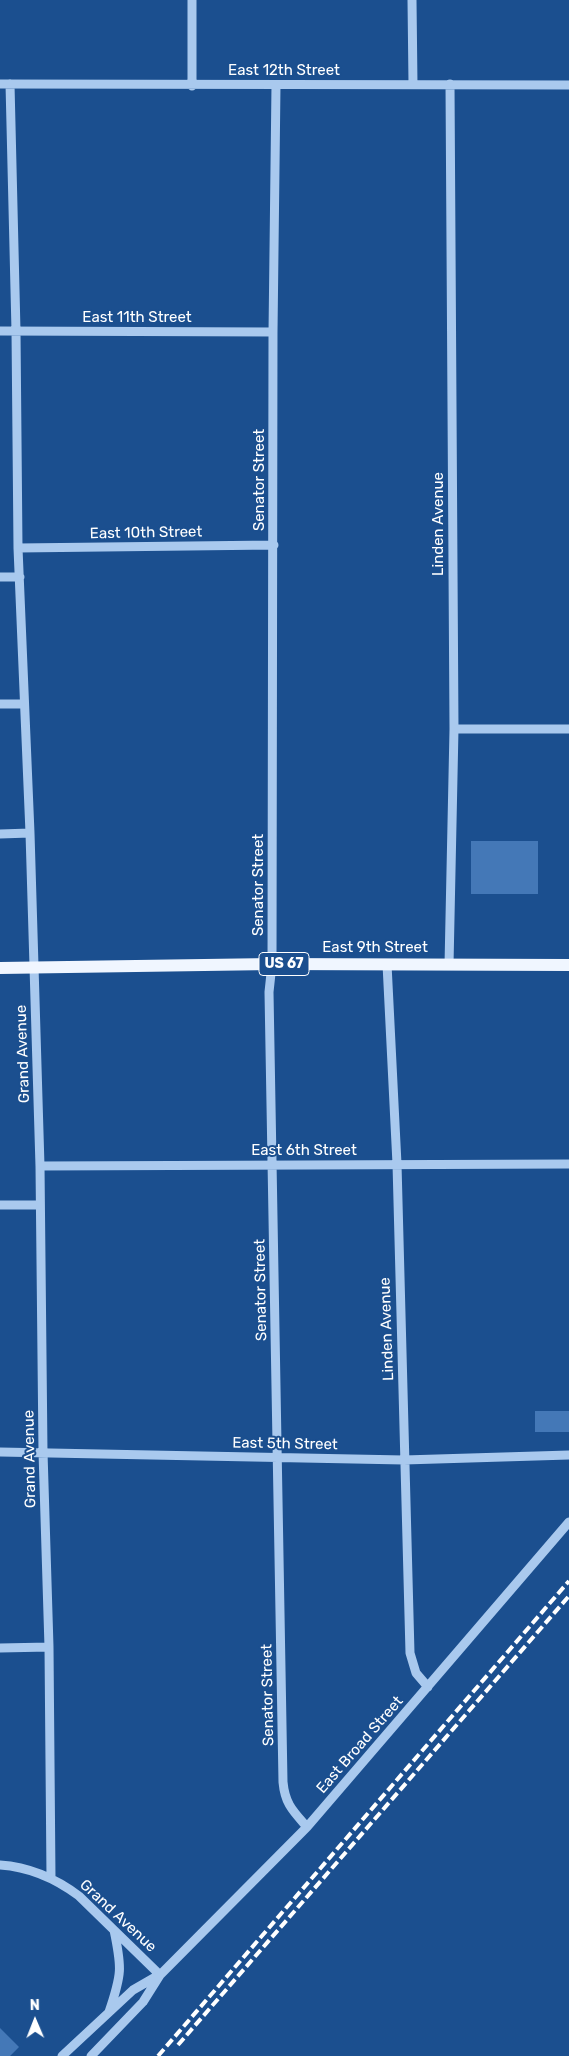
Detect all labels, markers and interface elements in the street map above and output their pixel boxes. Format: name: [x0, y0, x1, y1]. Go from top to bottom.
street label: East 12th Street: [228, 62, 340, 80]
street label: East 11th Street: [82, 309, 192, 327]
street label: Senator Street: [251, 429, 269, 531]
street label: Linden Avenue: [430, 472, 448, 576]
street label: East 10th Street: [90, 523, 202, 543]
street label: Senator Street: [250, 834, 268, 936]
street label: East 9th Street: [322, 939, 428, 957]
road number: US 67: [259, 952, 309, 976]
street label: Grand Avenue: [12, 1005, 34, 1103]
street label: East 6th Street: [251, 1142, 357, 1160]
street label: Senator Street: [251, 1239, 271, 1341]
street label: Linden Avenue: [376, 1277, 398, 1381]
street label: Grand Avenue: [20, 1410, 40, 1508]
street label: East 5th Street: [232, 1434, 338, 1454]
street label: Senator Street: [258, 1644, 278, 1746]
street label: East Broad Street: [313, 1693, 407, 1797]
street label: Grand Avenue: [76, 1876, 160, 1956]
north arrow: [10, 1996, 60, 2046]
text: N: [30, 1997, 40, 2014]

